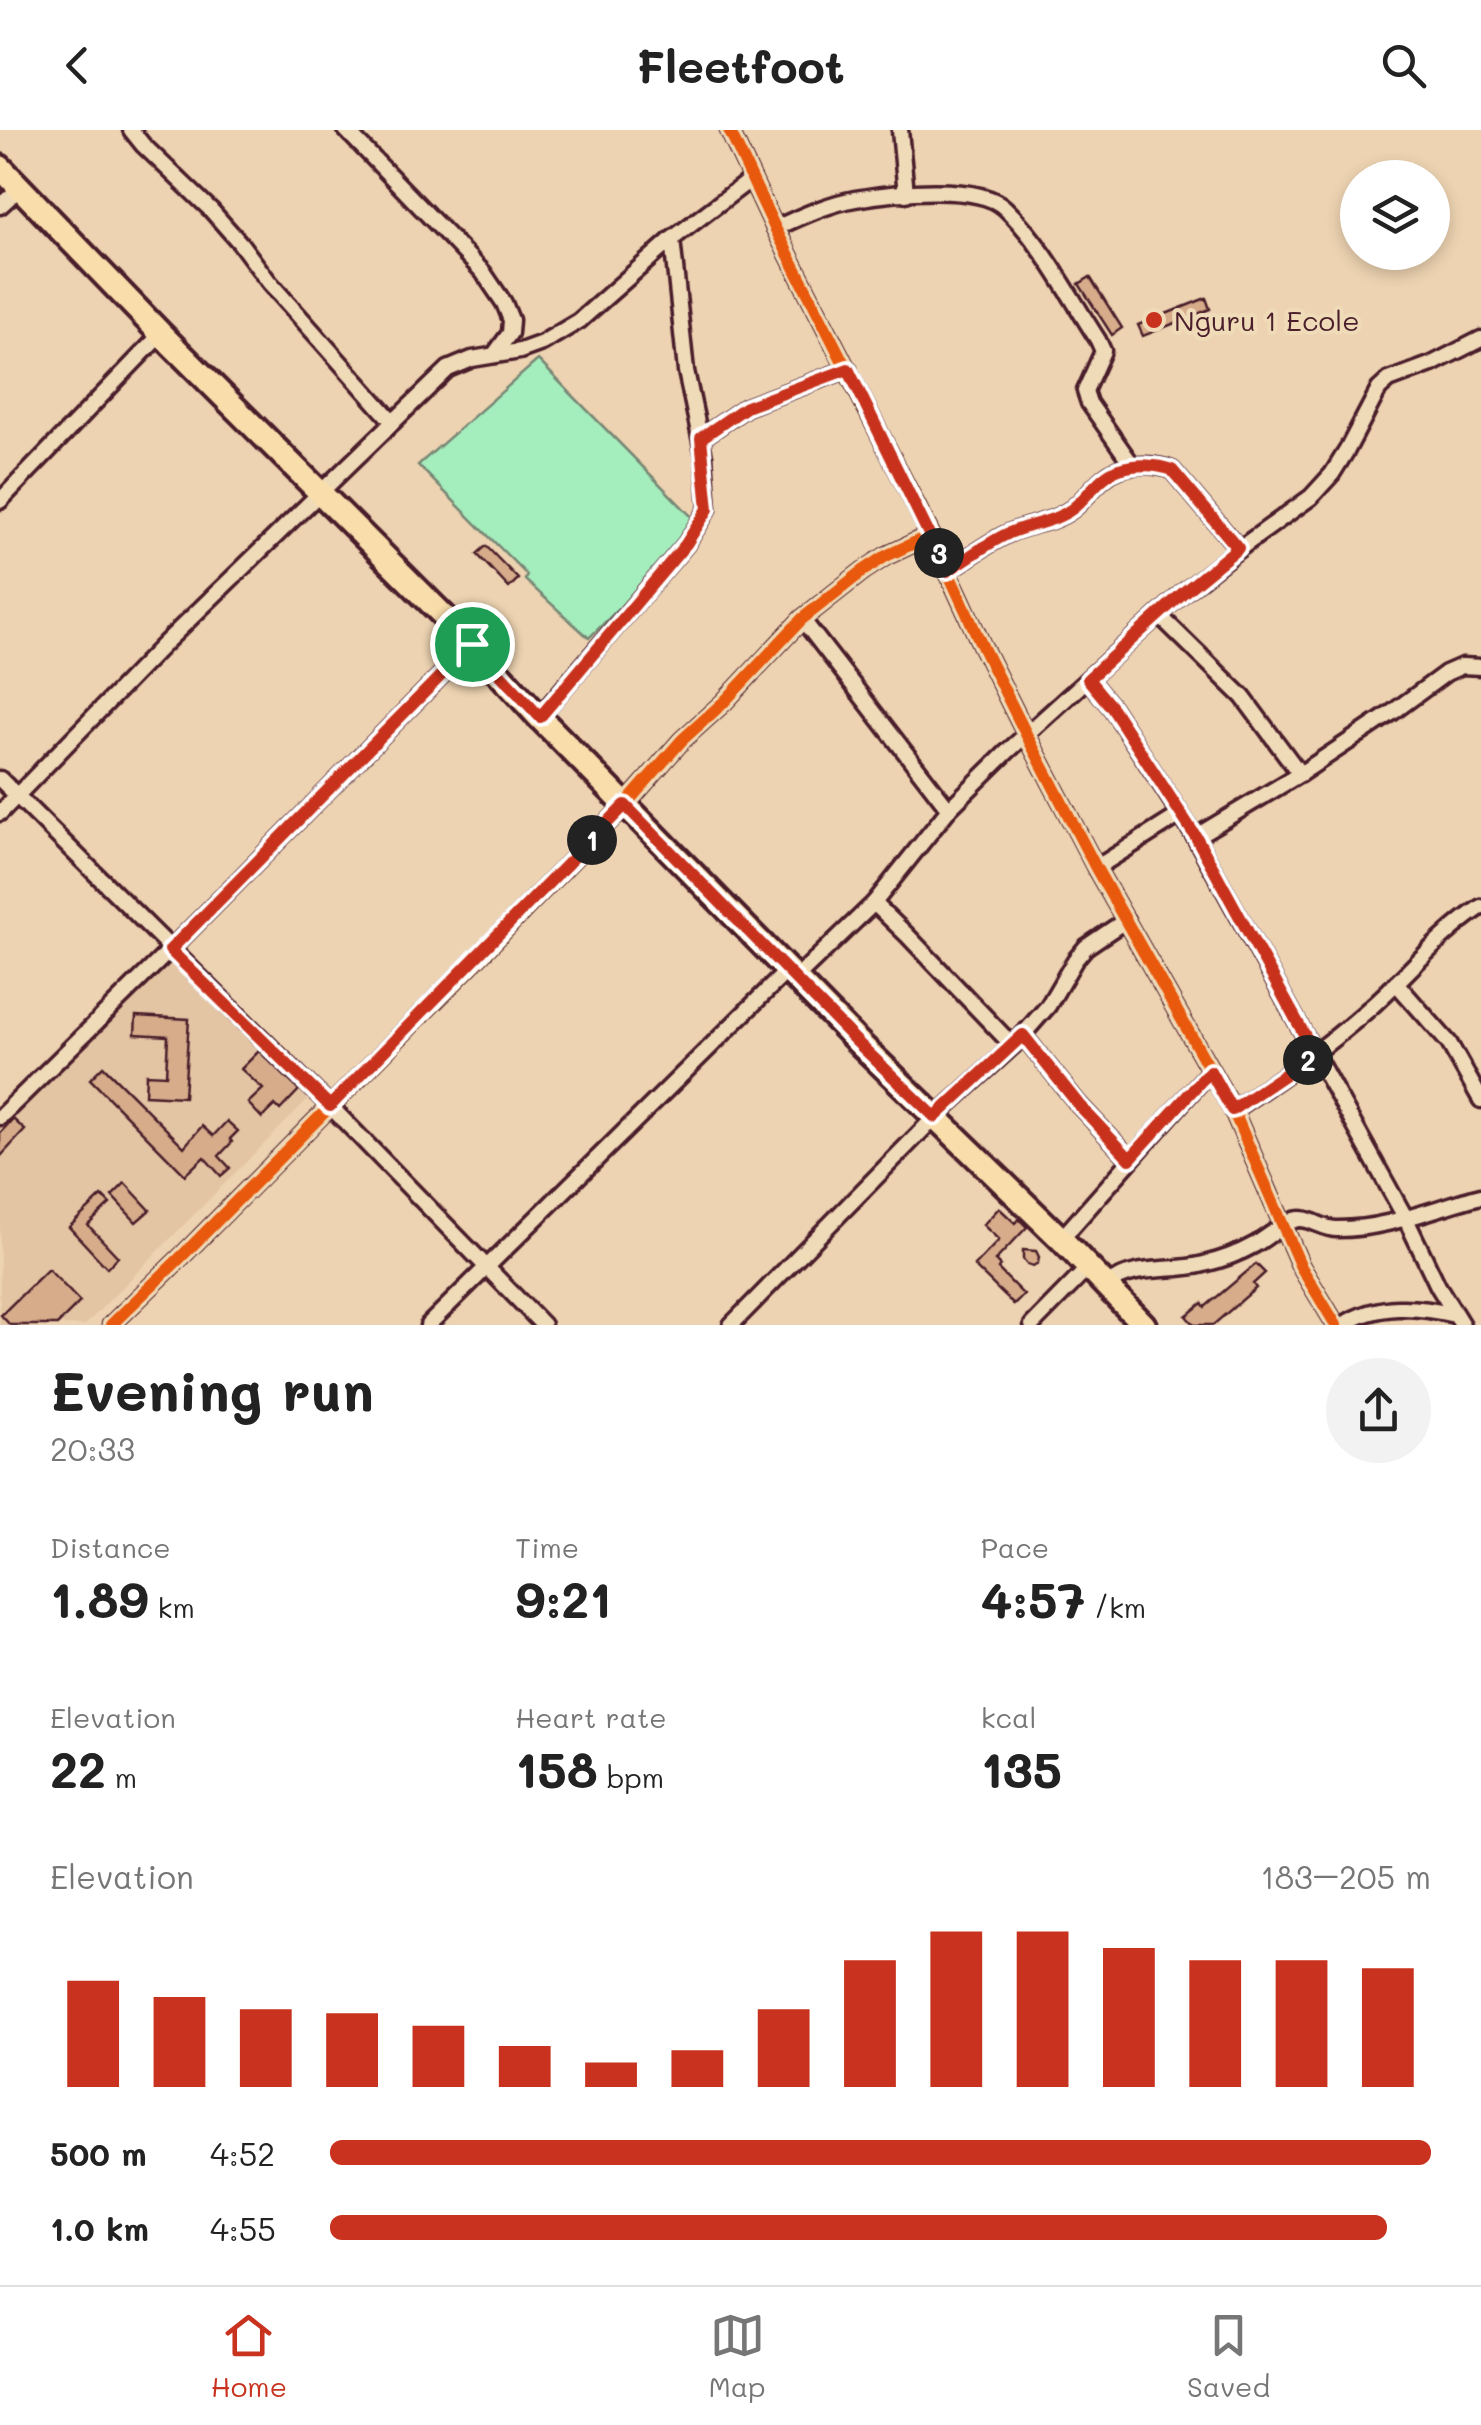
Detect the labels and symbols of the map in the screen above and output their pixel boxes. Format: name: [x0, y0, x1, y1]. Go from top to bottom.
place label: Nguru 1 Ecole: [1174, 302, 1360, 338]
marker: Nguru 1 Ecole: [1143, 309, 1165, 331]
pin: 3: [914, 528, 964, 578]
pin: [430, 602, 515, 687]
pin: 1: [567, 815, 617, 865]
pin: 2: [1283, 1035, 1333, 1085]

